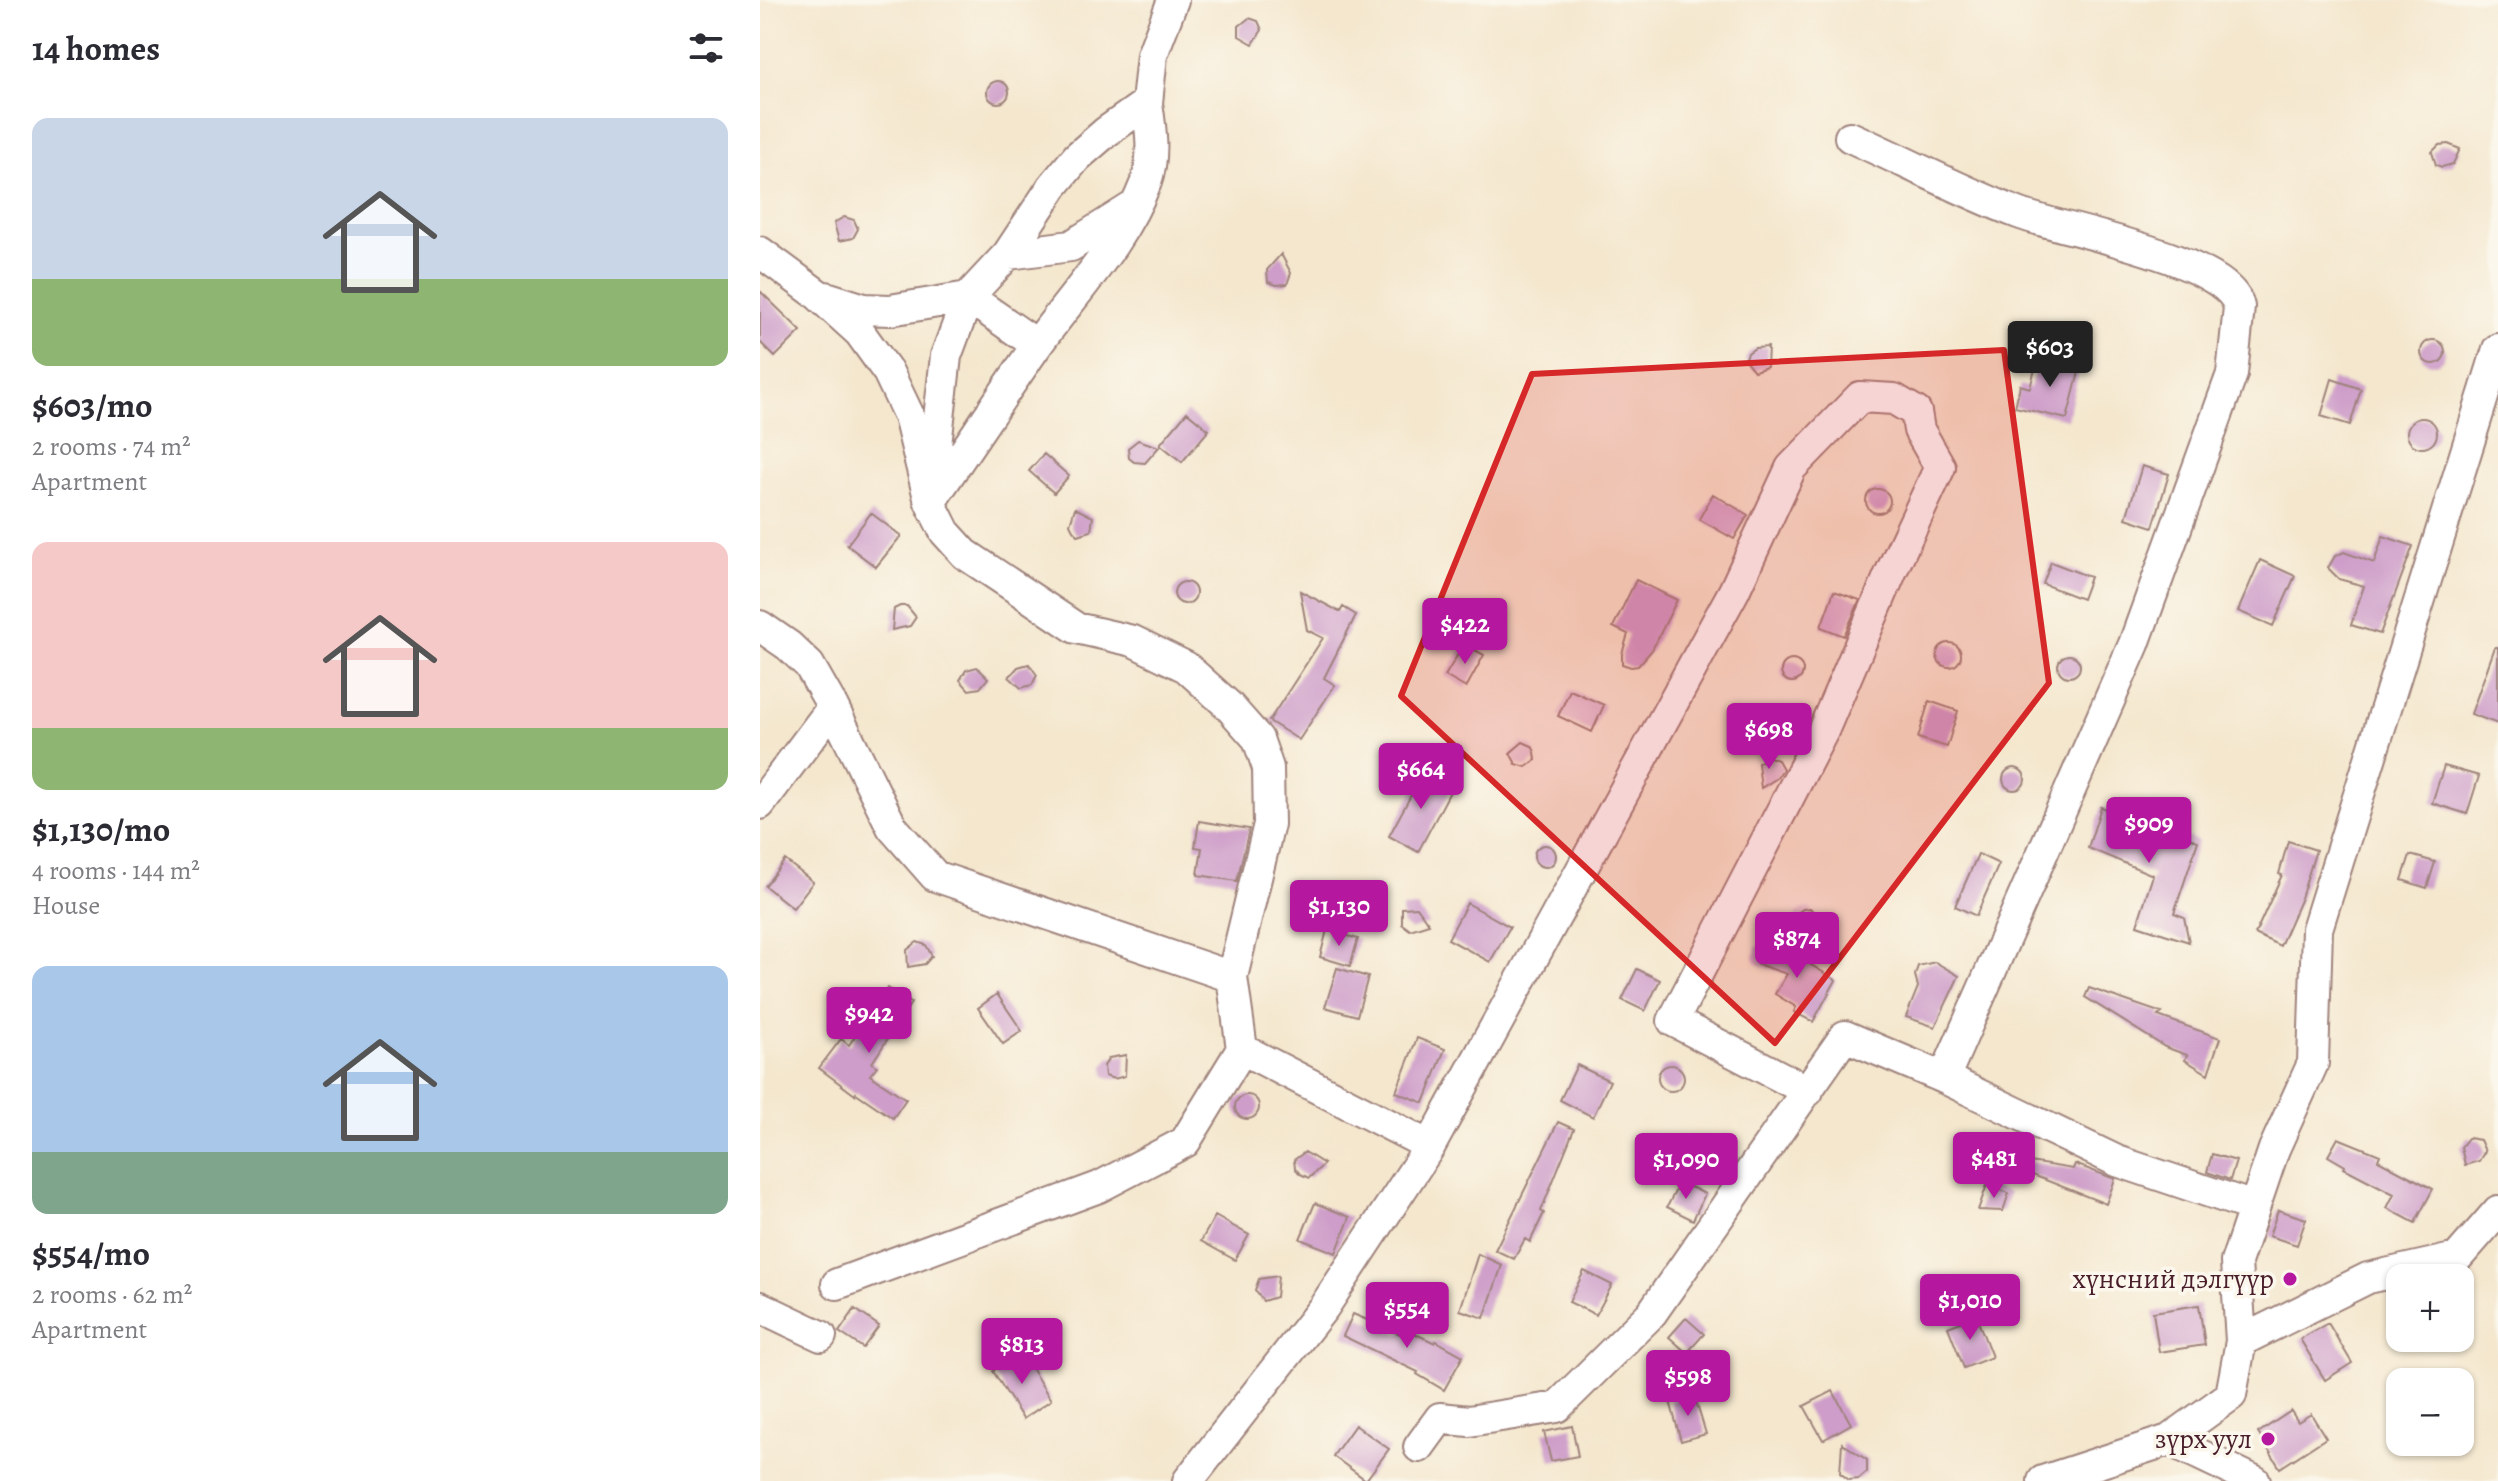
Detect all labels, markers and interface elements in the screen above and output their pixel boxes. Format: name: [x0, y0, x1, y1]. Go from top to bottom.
text: 14 homes: [32, 25, 160, 72]
icon: filters: [684, 26, 728, 70]
icon: home: [308, 170, 452, 314]
pin: $603: [2003, 321, 2097, 389]
text: $603: [2026, 329, 2074, 364]
text: $603/mo: [32, 382, 153, 429]
text: 2 rooms · 74 m²: [32, 429, 191, 464]
text: Apartment: [32, 464, 147, 499]
icon: home: [308, 594, 452, 738]
pin: $422: [1418, 598, 1512, 666]
text: $422: [1440, 606, 1490, 641]
pin: $698: [1722, 703, 1816, 771]
text: $698: [1745, 711, 1793, 746]
pin: $664: [1374, 743, 1468, 811]
text: $664: [1397, 751, 1445, 786]
pin: $909: [2102, 797, 2196, 865]
text: $909: [2124, 805, 2174, 840]
text: $1,130/mo: [32, 806, 170, 853]
text: 4 rooms · 144 m²: [32, 853, 200, 888]
pin: $1,130: [1274, 880, 1404, 948]
text: House: [32, 888, 100, 923]
text: $1,130: [1308, 888, 1370, 923]
pin: $874: [1750, 912, 1844, 980]
text: $874: [1773, 920, 1821, 955]
pin: $942: [822, 987, 916, 1055]
text: $942: [845, 995, 893, 1030]
icon: home: [308, 1018, 452, 1162]
pin: $481: [1947, 1132, 2041, 1200]
pin: $1,090: [1621, 1133, 1751, 1201]
text: $481: [1971, 1140, 2017, 1175]
text: $1,090: [1653, 1141, 1719, 1176]
text: $554/mo: [32, 1230, 150, 1277]
place label: хүнсний дэлгүүр: [2072, 1260, 2274, 1298]
map controls: [2386, 1264, 2474, 1456]
button: +: [2386, 1264, 2474, 1352]
marker: хүнсний дэлгүүр: [2281, 1270, 2299, 1288]
pin: $1,010: [1905, 1274, 2035, 1342]
text: 2 rooms · 62 m²: [32, 1277, 192, 1312]
pin: $554: [1360, 1282, 1454, 1350]
text: $1,010: [1938, 1282, 2002, 1317]
text: $554: [1384, 1290, 1430, 1325]
text: Apartment: [32, 1312, 147, 1347]
pin: $813: [975, 1318, 1069, 1386]
text: $813: [999, 1326, 1045, 1361]
pin: $598: [1641, 1350, 1735, 1418]
text: $598: [1664, 1358, 1712, 1393]
button: −: [2386, 1368, 2474, 1456]
place label: зүрх уул: [2155, 1420, 2252, 1458]
marker: зүрх уул: [2259, 1430, 2277, 1448]

